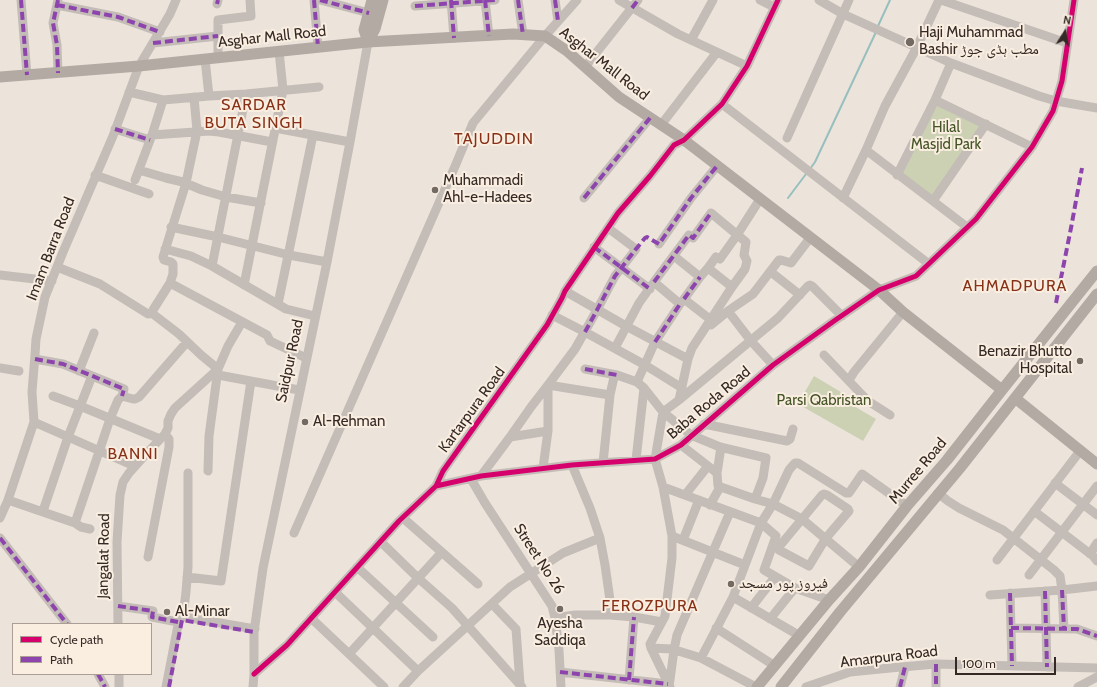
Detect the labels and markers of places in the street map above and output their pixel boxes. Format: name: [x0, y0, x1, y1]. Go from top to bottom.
place label: Haji Muhammad Bashir مطب ہڈی جوڑ: [919, 24, 1039, 59]
marker: Haji Muhammad Bashir مطب ہڈی جوڑ: [904, 36, 916, 48]
place label: Muhammadi Ahl-e-Hadees: [443, 172, 532, 207]
marker: Muhammadi Ahl-e-Hadees: [430, 185, 440, 195]
place label: Benazir Bhutto Hospital: [978, 343, 1072, 378]
marker: Benazir Bhutto Hospital: [1075, 356, 1085, 366]
place label: Al-Rehman: [313, 413, 385, 431]
marker: Al-Rehman: [300, 417, 310, 427]
place label: فیروز پور مسجد: [739, 575, 828, 593]
marker: فیروز پور مسجد: [726, 579, 736, 589]
place label: Al-Minar: [175, 603, 230, 621]
marker: Ayesha Saddiqa: [555, 604, 565, 614]
marker: Al-Minar: [162, 607, 172, 617]
place label: Ayesha Saddiqa: [534, 615, 586, 650]

